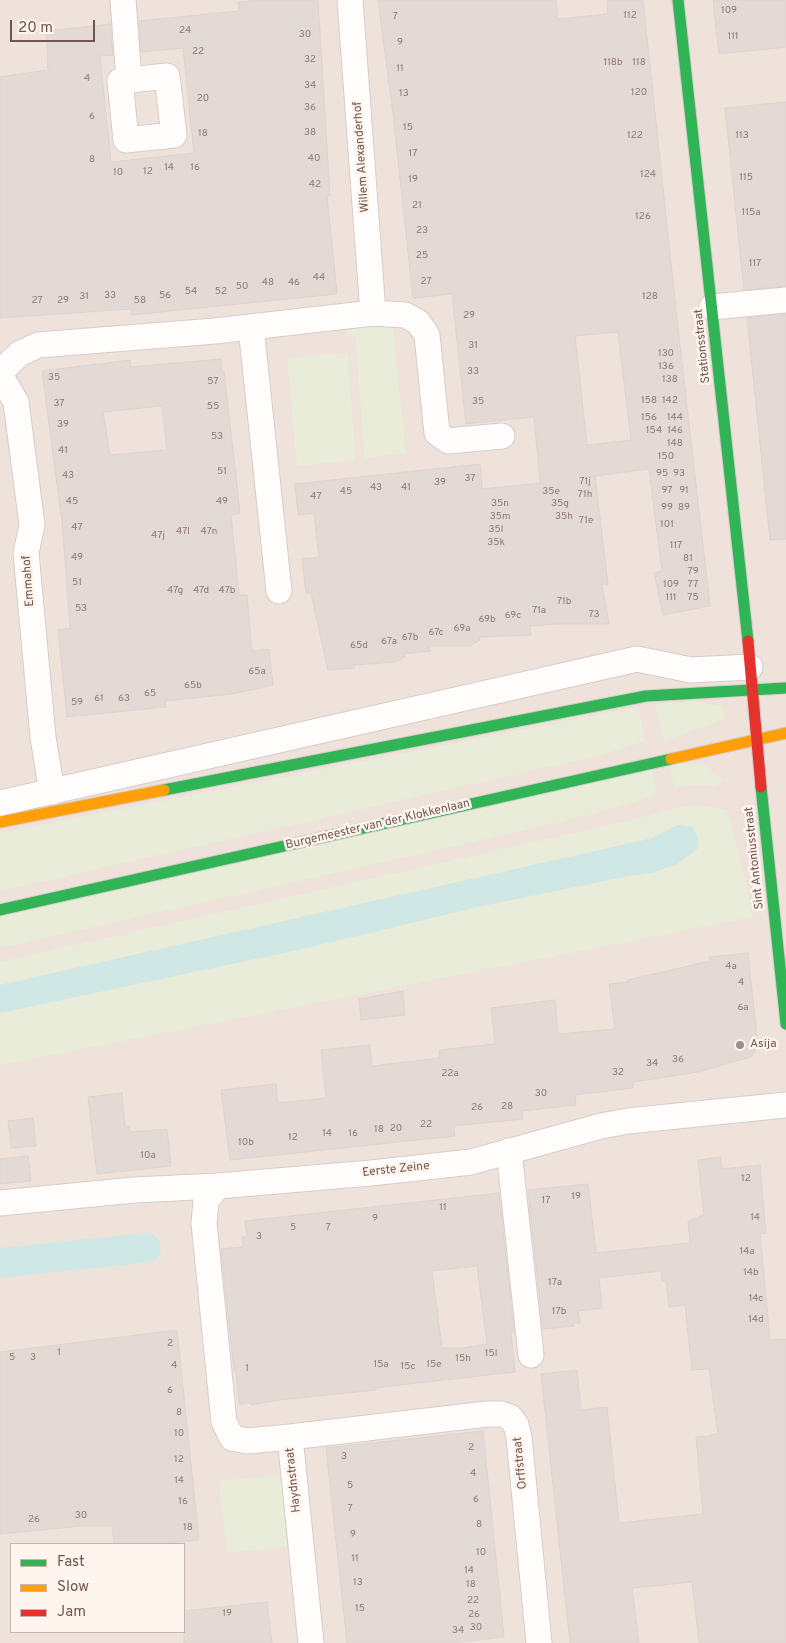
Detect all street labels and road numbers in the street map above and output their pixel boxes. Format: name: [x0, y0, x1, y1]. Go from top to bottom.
street label: Willem Alexanderhof: [351, 101, 373, 213]
street label: Stationsstraat: [692, 308, 714, 384]
street label: Emmahof: [20, 555, 38, 607]
street label: Burgemeester van der Klokkenlaan: [284, 797, 472, 853]
street label: Sint Antoniusstraat: [742, 806, 768, 910]
street label: Eerste Zeine: [362, 1159, 430, 1181]
street label: Orffstraat: [511, 1436, 531, 1490]
street label: Haydnstraat: [283, 1447, 305, 1513]

